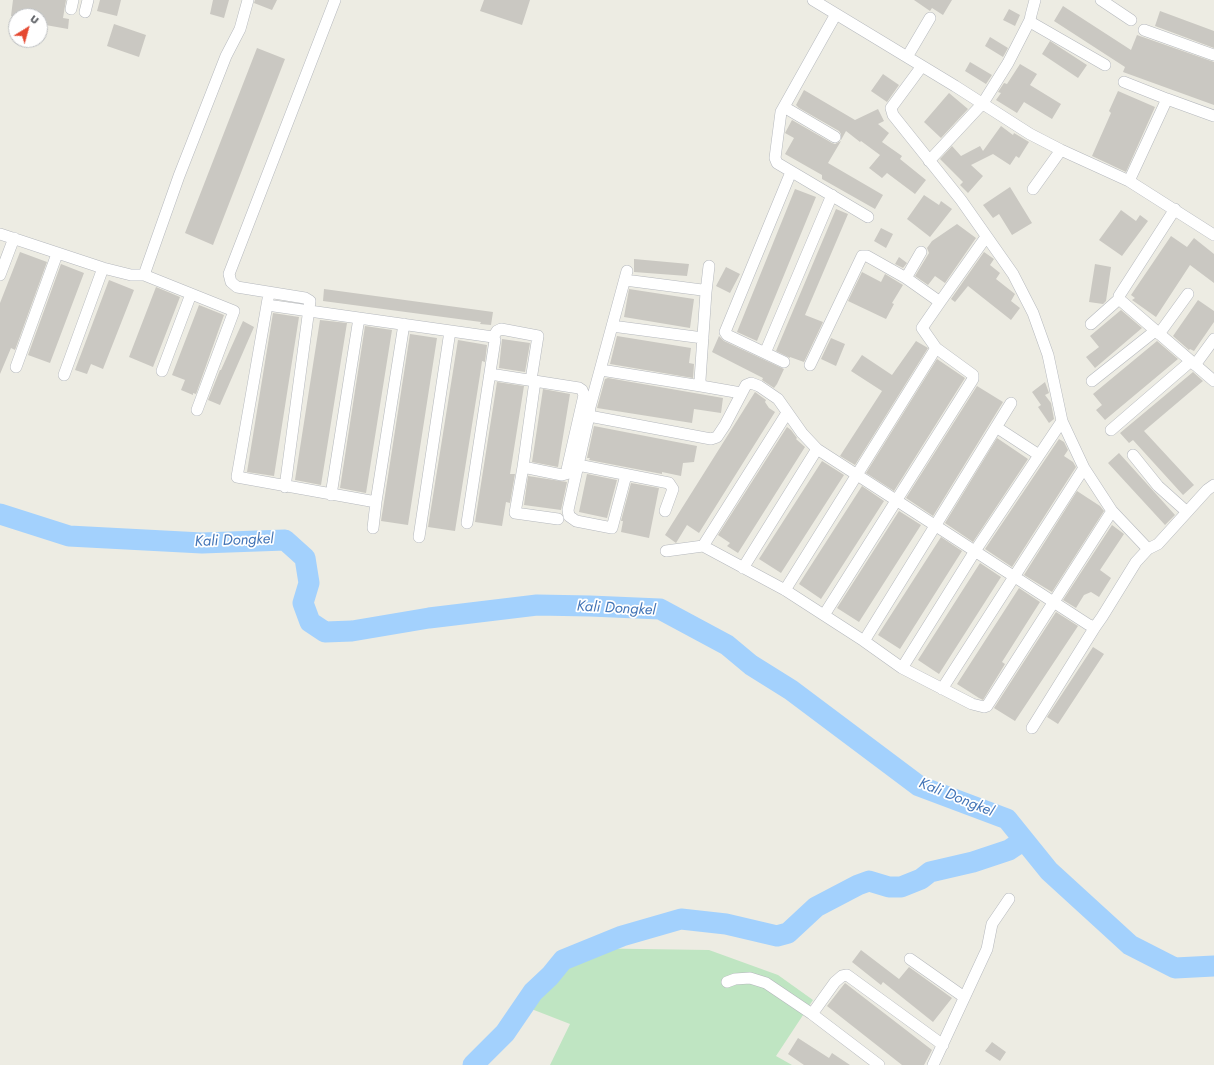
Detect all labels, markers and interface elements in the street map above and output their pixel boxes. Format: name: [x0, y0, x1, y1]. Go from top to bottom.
north arrow: [8, 8, 48, 48]
text: U: [27, 11, 43, 28]
water label: Kali Dongkel: [194, 531, 274, 551]
water label: Kali Dongkel: [576, 598, 656, 620]
water label: Kali Dongkel: [916, 775, 996, 821]

